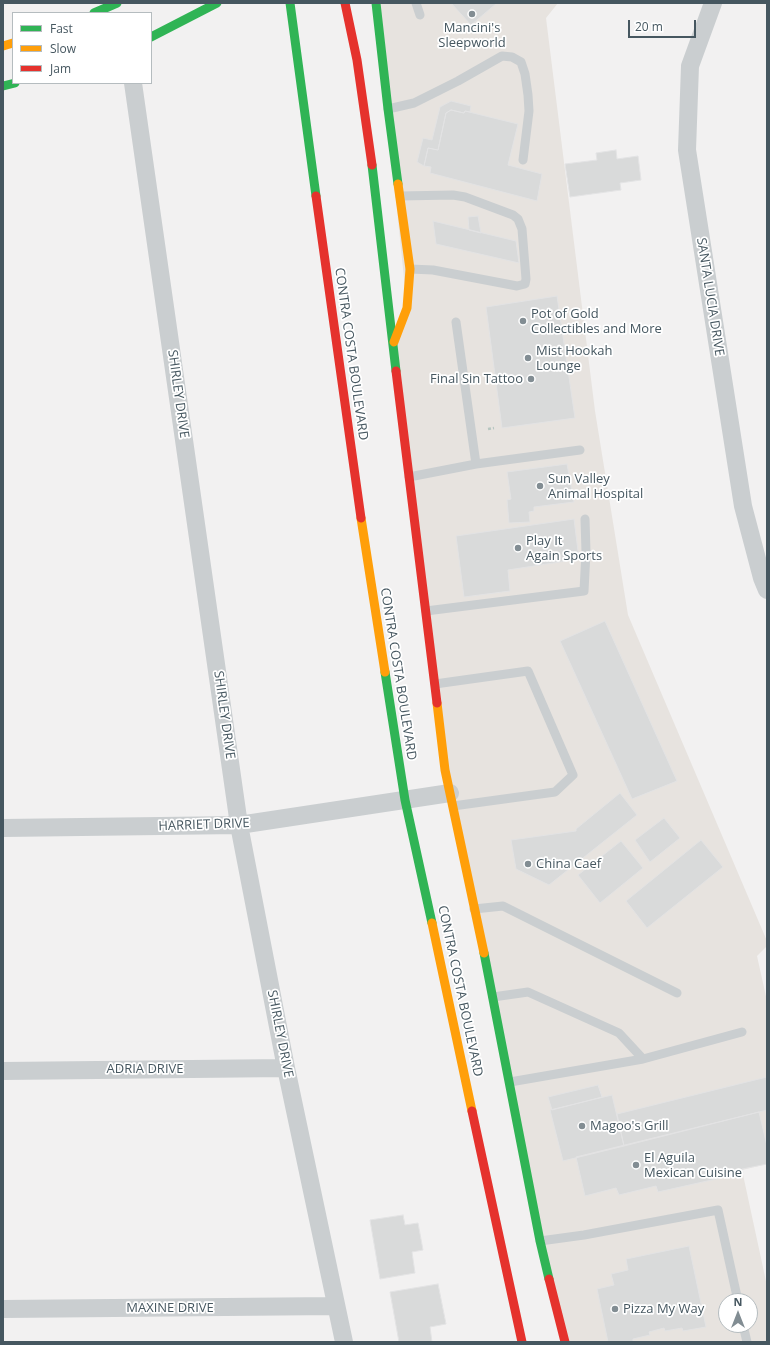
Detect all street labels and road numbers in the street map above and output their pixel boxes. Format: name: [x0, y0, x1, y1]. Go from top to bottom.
street label: SANTA LUCIA DRIVE: [693, 237, 727, 357]
street label: CONTRA COSTA BOULEVARD: [331, 267, 371, 441]
street label: SHIRLEY DRIVE: [164, 349, 192, 439]
street label: CONTRA COSTA BOULEVARD: [377, 587, 419, 761]
street label: SHIRLEY DRIVE: [210, 670, 238, 760]
street label: HARRIET DRIVE: [158, 816, 250, 834]
street label: CONTRA COSTA BOULEVARD: [434, 904, 486, 1078]
street label: SHIRLEY DRIVE: [264, 989, 296, 1079]
street label: ADRIA DRIVE: [107, 1061, 183, 1077]
street label: MAXINE DRIVE: [126, 1300, 214, 1316]

